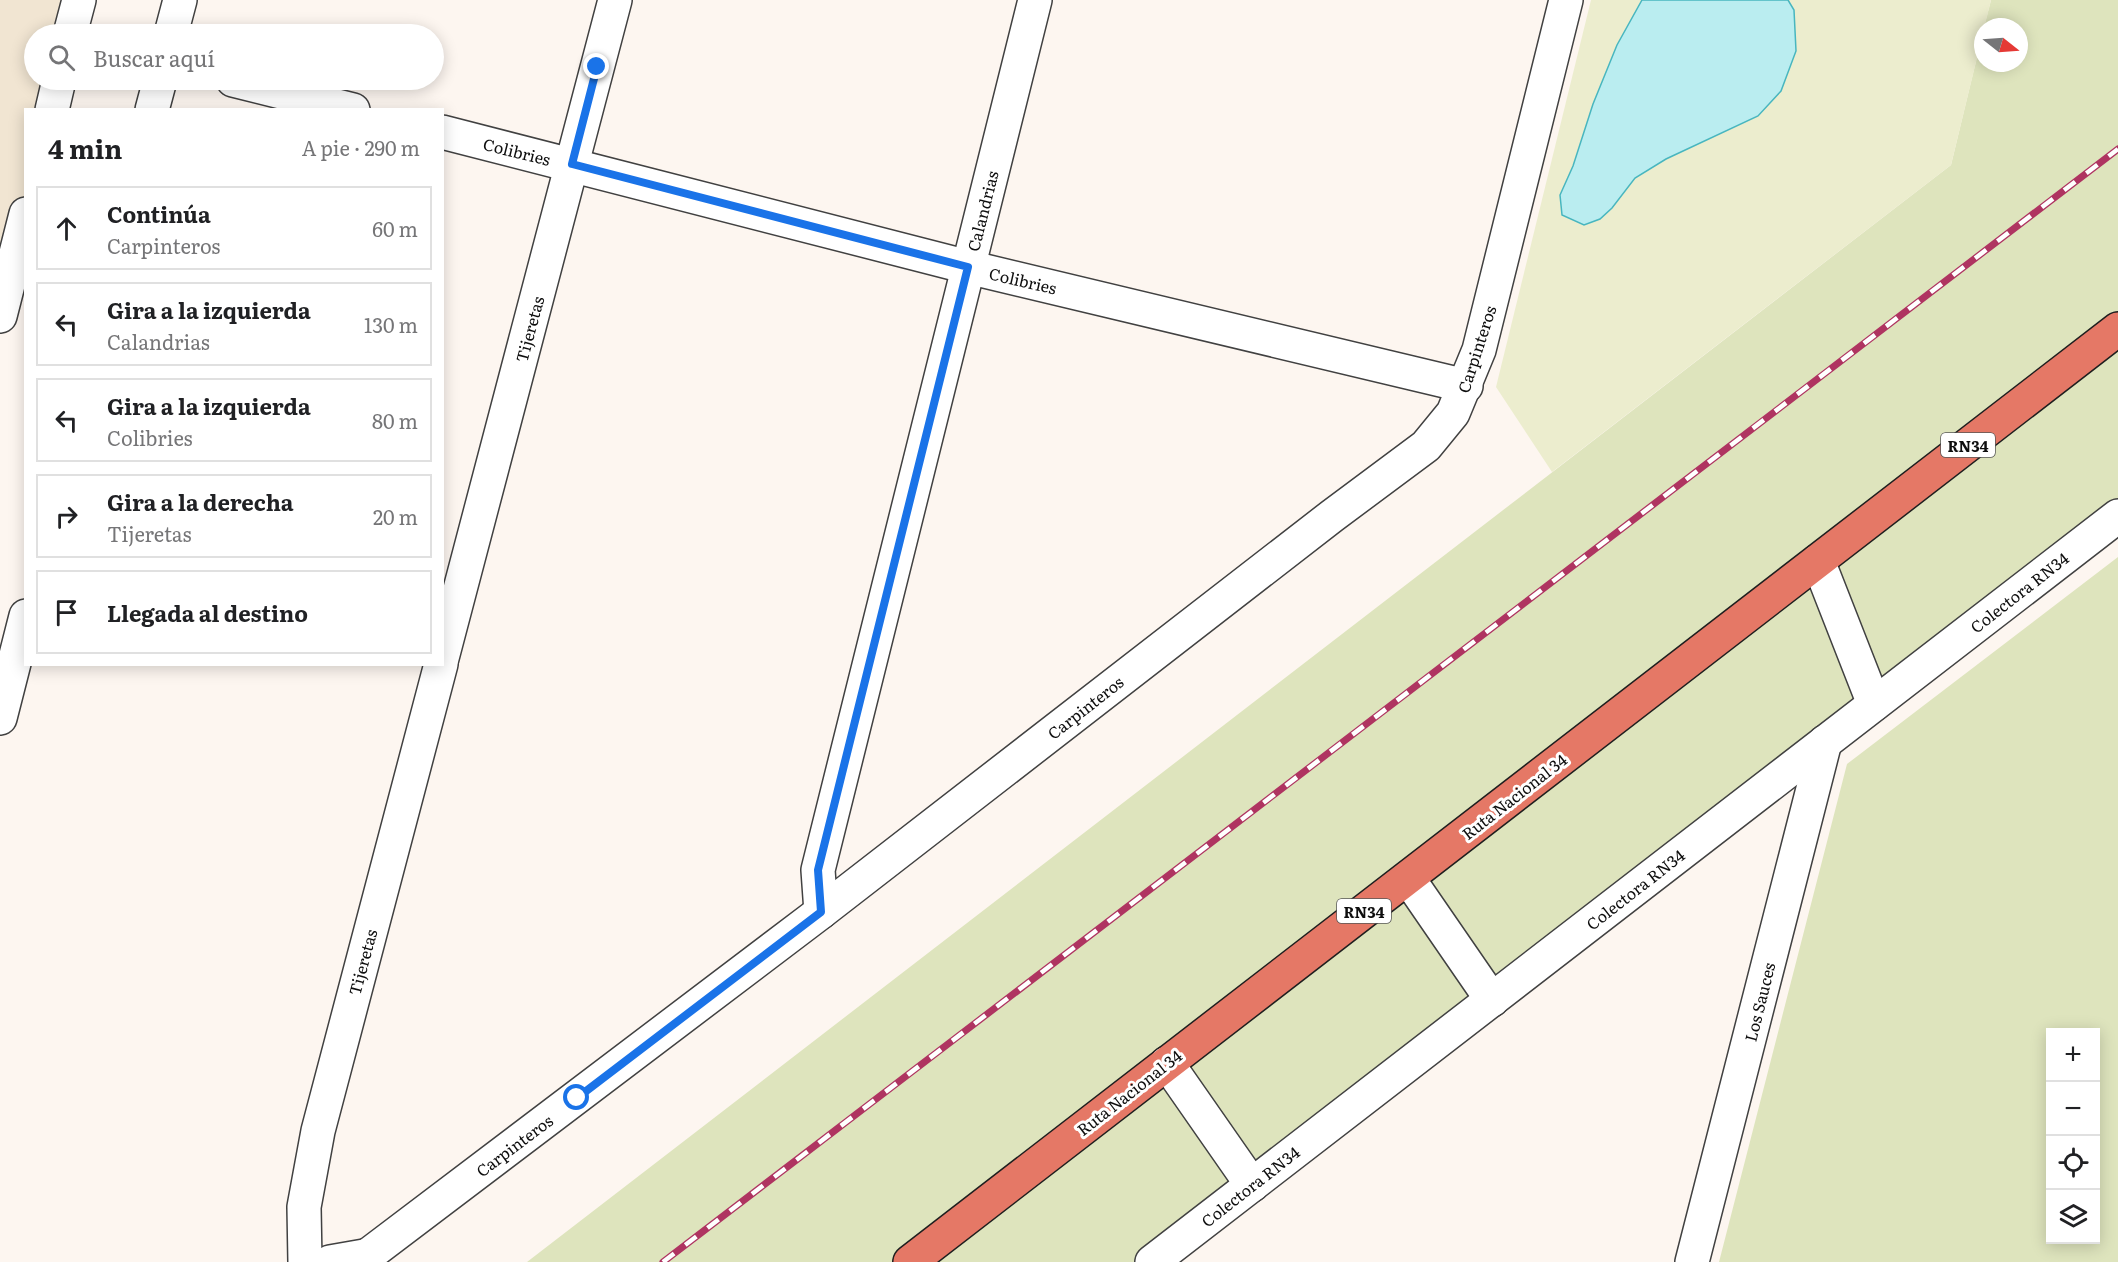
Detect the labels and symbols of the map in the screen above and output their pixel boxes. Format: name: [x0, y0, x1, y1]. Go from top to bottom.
north arrow: [1974, 18, 2028, 72]
route end: [583, 53, 609, 79]
street label: Colibries: [481, 131, 553, 171]
street label: Calandrias: [960, 168, 1004, 254]
street label: Colibries: [987, 261, 1059, 299]
street label: Tijeretas: [509, 293, 549, 365]
street label: Carpinteros: [1451, 302, 1501, 396]
road number: RN34: [1941, 433, 1995, 457]
street label: Colectora RN34: [1965, 546, 2073, 638]
street label: Carpinteros: [1042, 670, 1128, 744]
street label: Ruta Nacional 34: [1456, 747, 1572, 845]
street label: Colectora RN34: [1581, 843, 1689, 935]
road number: RN34: [1337, 899, 1391, 923]
street label: Tijeretas: [342, 926, 382, 998]
street label: Los Sauces: [1738, 960, 1780, 1044]
street label: Ruta Nacional 34: [1071, 1043, 1187, 1141]
route start: [563, 1084, 589, 1110]
street label: Carpinteros: [471, 1108, 557, 1182]
street label: Colectora RN34: [1196, 1140, 1304, 1232]

